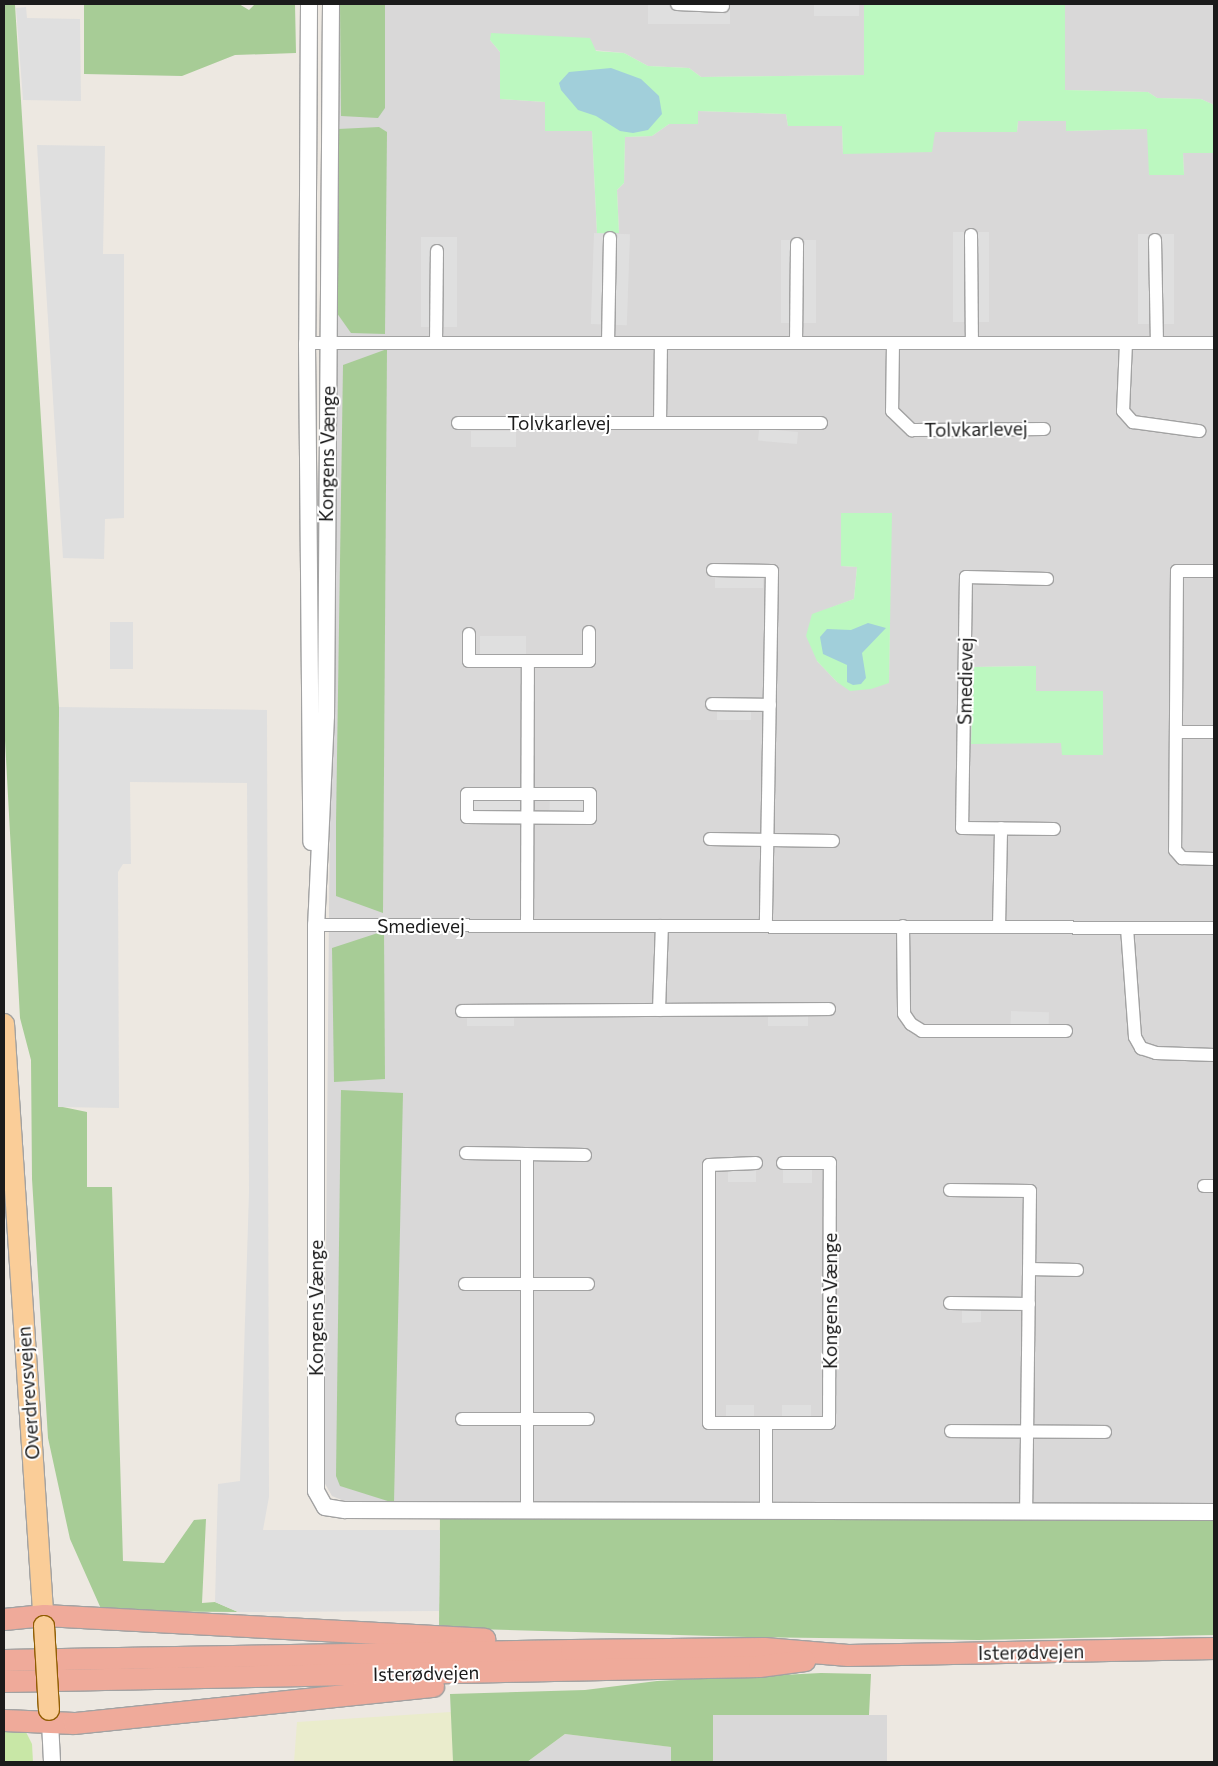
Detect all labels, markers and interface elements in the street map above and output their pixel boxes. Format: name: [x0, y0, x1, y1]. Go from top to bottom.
street label: Kongens Vænge: [314, 386, 340, 522]
street label: Tolvkarlevej: [507, 412, 611, 434]
street label: Tolvkarlevej: [924, 417, 1028, 441]
street label: Smedievej: [953, 637, 977, 725]
street label: Smedievej: [377, 915, 465, 937]
street label: Kongens Vænge: [819, 1233, 841, 1369]
street label: Kongens Vænge: [305, 1240, 327, 1376]
street label: Overdrevsvejen: [12, 1326, 44, 1460]
street label: Isterødvejen: [978, 1640, 1084, 1664]
street label: Isterødvejen: [373, 1661, 479, 1685]

